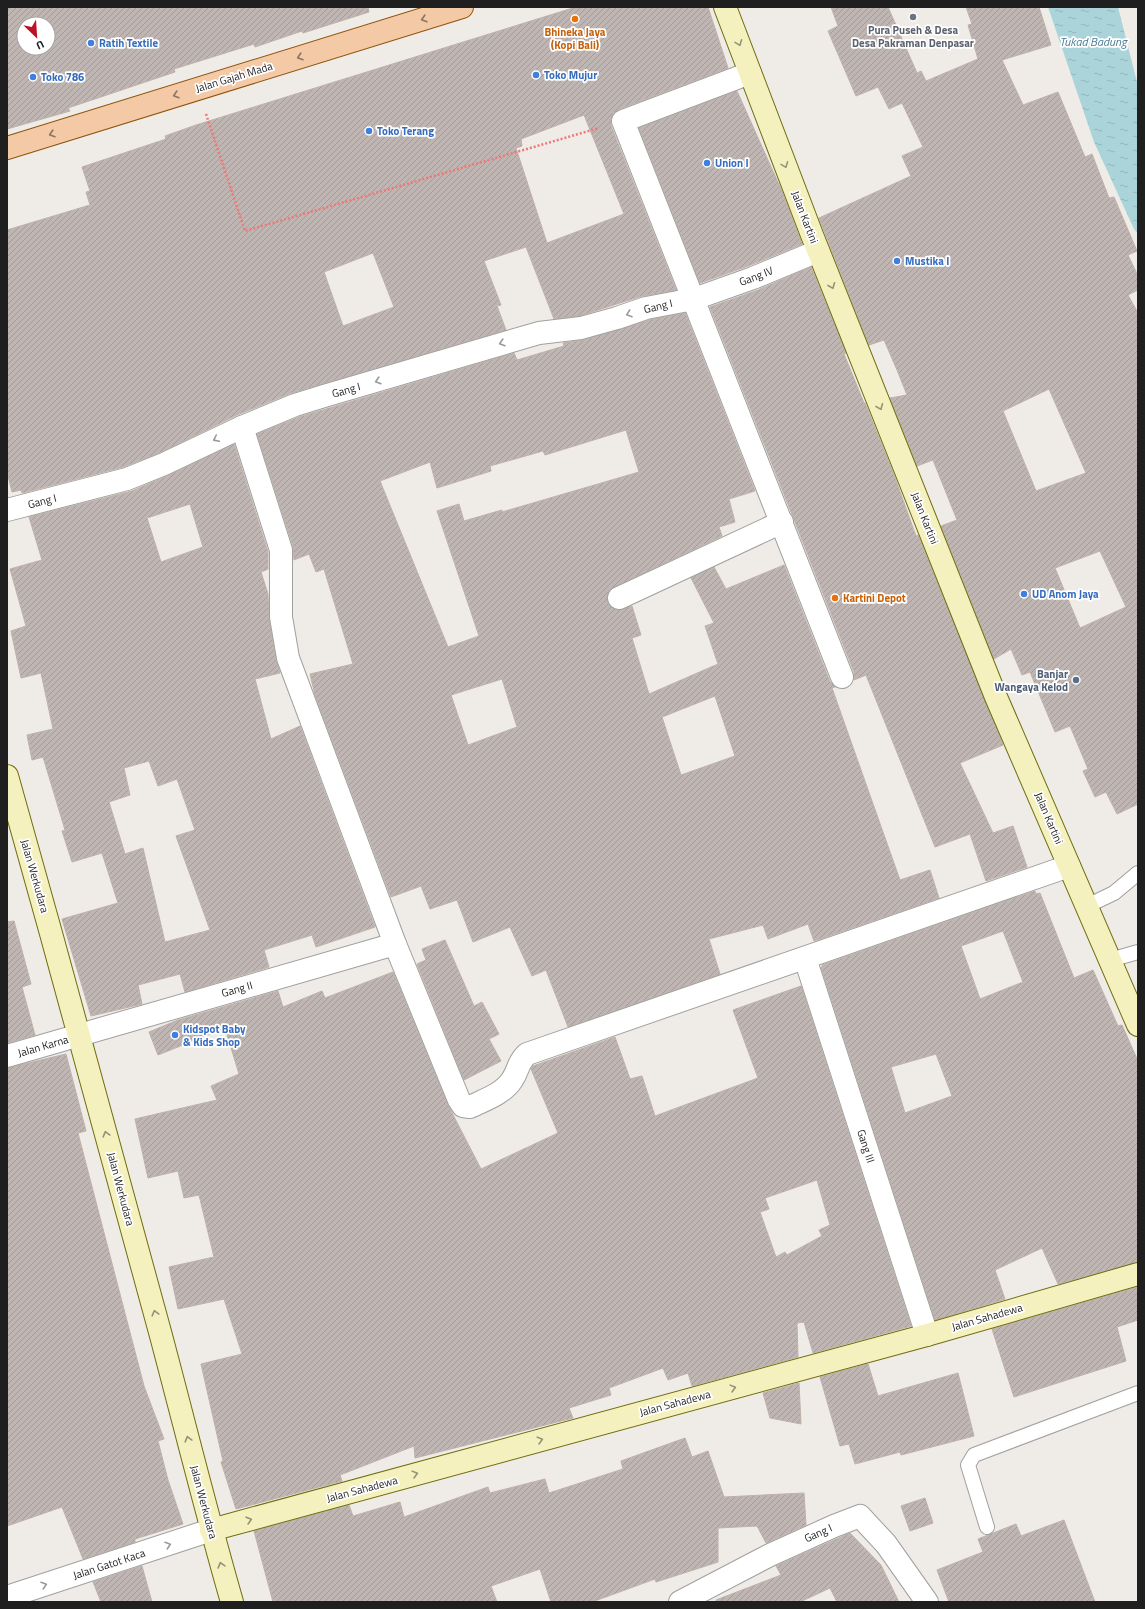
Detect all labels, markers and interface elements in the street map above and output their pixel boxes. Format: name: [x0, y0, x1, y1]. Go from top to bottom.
marker: Pura Puseh & Desa Desa Pakraman Denpasar: [908, 12, 918, 22]
one-way arrow: [421, 14, 428, 22]
marker: Bhineka Jaya (Kopi Bali): [570, 14, 580, 24]
north arrow: [16, 16, 56, 56]
place label: Pura Puseh & Desa Desa Pakraman Denpasar: [852, 22, 974, 51]
place label: Bhineka Jaya (Kopi Bali): [545, 24, 606, 53]
water label: Tukad Badung: [1059, 32, 1128, 51]
place label: Ratih Textile: [99, 35, 158, 51]
text: U: [34, 36, 47, 54]
marker: Ratih Textile: [86, 38, 96, 48]
one-way arrow: [734, 40, 742, 47]
one-way arrow: [297, 52, 304, 61]
street label: Jalan Gajah Mada: [194, 58, 275, 96]
place label: Toko Mujur: [544, 67, 597, 83]
place label: Toko 786: [41, 69, 84, 85]
marker: Toko Mujur: [531, 70, 541, 80]
marker: Toko 786: [28, 72, 38, 82]
one-way arrow: [173, 90, 180, 99]
place label: Toko Terang: [377, 123, 434, 139]
marker: Toko Terang: [364, 126, 374, 136]
one-way arrow: [48, 129, 55, 138]
place label: Union I: [715, 155, 749, 171]
marker: Union I: [702, 158, 712, 168]
one-way arrow: [780, 161, 788, 168]
street label: Jalan Kartini: [788, 188, 822, 246]
place label: Mustika I: [905, 253, 949, 269]
marker: Mustika I: [892, 256, 902, 266]
street label: Gang IV: [737, 262, 776, 290]
one-way arrow: [827, 281, 835, 289]
street label: Gang I: [642, 295, 674, 317]
one-way arrow: [625, 310, 632, 318]
one-way arrow: [499, 338, 506, 347]
one-way arrow: [375, 376, 382, 385]
street label: Gang I: [330, 378, 362, 402]
one-way arrow: [876, 403, 884, 410]
one-way arrow: [213, 434, 221, 442]
street label: Jalan Kartini: [907, 489, 943, 547]
street label: Gang I: [26, 490, 58, 512]
place label: UD Anom Jaya: [1032, 586, 1099, 602]
marker: UD Anom Jaya: [1019, 589, 1029, 599]
place label: Kartini Depot: [843, 590, 906, 606]
marker: Kartini Depot: [830, 593, 840, 603]
place label: Banjar Wangaya Kelod: [995, 666, 1068, 695]
marker: Banjar Wangaya Kelod: [1071, 675, 1081, 685]
street label: Jalan Kartini: [1031, 789, 1067, 847]
street label: Jalan Werkudara: [17, 837, 53, 915]
street label: Gang II: [220, 977, 254, 1001]
place label: Kidspot Baby & Kids Shop: [183, 1021, 246, 1050]
marker: Kidspot Baby & Kids Shop: [170, 1030, 180, 1040]
street label: Jalan Karna: [16, 1031, 71, 1061]
street label: Gang III: [853, 1127, 879, 1165]
one-way arrow: [102, 1130, 111, 1137]
street label: Jalan Werkudara: [103, 1150, 139, 1228]
street label: Jalan Sahadewa: [950, 1299, 1025, 1335]
one-way arrow: [151, 1310, 160, 1317]
one-way arrow: [730, 1384, 736, 1392]
street label: Jalan Sahadewa: [638, 1386, 713, 1420]
one-way arrow: [184, 1436, 192, 1442]
one-way arrow: [536, 1436, 543, 1445]
street label: Jalan Werkudara: [186, 1463, 222, 1541]
one-way arrow: [411, 1470, 418, 1479]
street label: Jalan Sahadewa: [325, 1472, 400, 1506]
one-way arrow: [245, 1516, 252, 1524]
street label: Gang I: [802, 1520, 834, 1546]
one-way arrow: [164, 1541, 171, 1550]
street label: Jalan Gatot Kaca: [71, 1545, 148, 1583]
one-way arrow: [217, 1561, 226, 1568]
one-way arrow: [40, 1581, 47, 1590]

